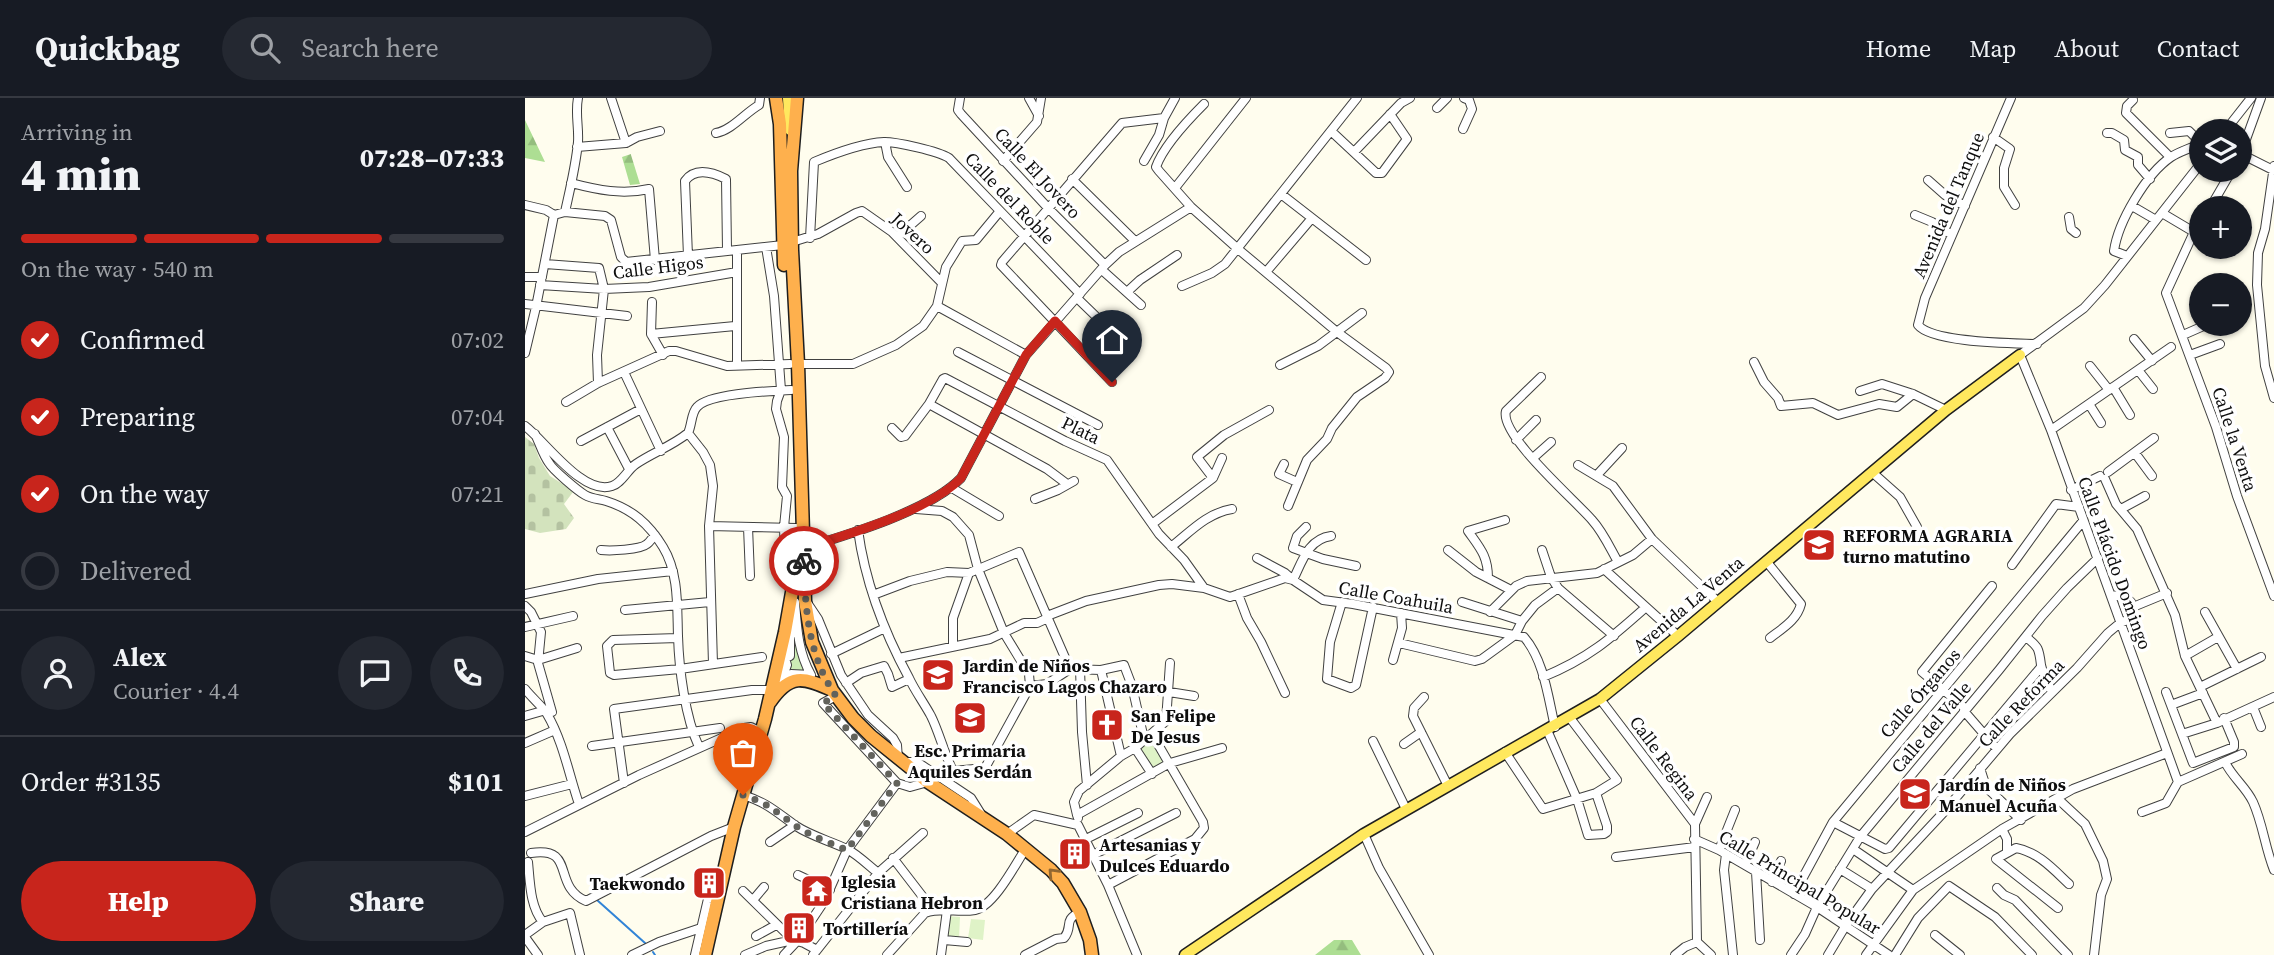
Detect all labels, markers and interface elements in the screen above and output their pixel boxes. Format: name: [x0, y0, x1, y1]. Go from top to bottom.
search box: [222, 17, 712, 80]
text: Quickbag: [35, 26, 180, 71]
icon: search: [246, 29, 284, 67]
text: Search here: [302, 30, 439, 66]
text: Home: [1866, 32, 1931, 65]
text: Map: [1969, 32, 2016, 65]
text: About: [2054, 32, 2119, 65]
text: Contact: [2157, 32, 2239, 65]
text: Arriving in: [21, 116, 133, 148]
map controls: [2189, 119, 2252, 336]
button: layers: [2189, 119, 2252, 182]
street label: Calle El Jovero: [989, 122, 1087, 224]
street label: Avenida del Tanque: [1906, 128, 1990, 282]
text: 07:28–07:33: [360, 140, 504, 176]
text: 4 min: [21, 142, 141, 205]
street label: Calle del Roble: [960, 146, 1060, 250]
button: +: [2189, 196, 2252, 259]
street label: Jovero: [885, 206, 940, 260]
street label: Calle Higos: [611, 249, 705, 285]
text: On the way · 540 m: [21, 253, 214, 285]
button: −: [2189, 273, 2252, 336]
pin: [1082, 310, 1142, 382]
icon: check: [21, 321, 59, 359]
icon: home: [1093, 321, 1131, 359]
text: Confirmed: [80, 322, 205, 358]
text: 07:02: [451, 324, 504, 356]
street label: Calle la Venta: [2206, 384, 2264, 495]
icon: check: [21, 398, 59, 436]
text: Preparing: [80, 399, 195, 435]
text: 07:04: [451, 401, 504, 433]
street label: Plata: [1058, 410, 1105, 450]
street label: Calle Plácido Domingo: [2072, 473, 2158, 653]
icon: check: [21, 475, 59, 513]
text: On the way: [80, 476, 209, 512]
text: 07:21: [451, 478, 504, 510]
place label: REFORMA AGRARIA turno matutino: [1843, 523, 2013, 569]
courier: [769, 526, 839, 596]
school or university icon: REFORMA AGRARIA turno matutino: [1800, 526, 1838, 564]
icon: bike: [785, 542, 823, 580]
street label: Avenida La Venta: [1627, 550, 1749, 658]
text: Delivered: [80, 553, 191, 589]
street label: Calle Coahuila: [1337, 575, 1456, 620]
button: person: [21, 636, 95, 710]
button: chat: [338, 636, 412, 710]
button: phone: [430, 636, 504, 710]
text: Alex: [113, 639, 167, 675]
street label: Calle Órganos: [1874, 643, 1966, 743]
place label: Jardin de Niños Francisco Lagos Chazaro: [962, 653, 1167, 699]
street label: Calle Reforma: [1972, 653, 2070, 753]
school or university icon: Jardin de Niños Francisco Lagos Chazaro: [919, 656, 957, 694]
text: Courier · 4.4: [113, 675, 239, 707]
street label: Calle del Valle: [1885, 676, 1977, 778]
school or university icon: Esc. Primaria Aquiles Serdán: [951, 699, 989, 737]
place label: San Felipe De Jesus: [1131, 703, 1216, 749]
church icon: San Felipe De Jesus: [1088, 706, 1126, 744]
street label: Calle Regina: [1624, 711, 1705, 806]
pin: [713, 723, 773, 795]
icon: bag: [724, 734, 762, 772]
place label: Esc. Primaria Aquiles Serdán: [908, 738, 1032, 784]
text: Order #3135: [21, 764, 161, 800]
text: $101: [448, 764, 504, 800]
place label: Jardín de Niños Manuel Acuña: [1938, 772, 2066, 818]
school or university icon: Jardín de Niños Manuel Acuña: [1896, 775, 1934, 813]
street label: Calle Principal Popular: [1714, 824, 1886, 940]
place label: Artesanias y Dulces Eduardo: [1099, 832, 1230, 878]
building icon: Artesanias y Dulces Eduardo: [1056, 835, 1094, 873]
button: Help: [21, 861, 256, 941]
button: Share: [270, 861, 504, 941]
building icon: Taekwondo: [690, 864, 728, 902]
one-way arrow: [1049, 868, 1062, 881]
place label: Iglesia Cristiana Hebron: [841, 869, 983, 915]
place label: Taekwondo: [589, 871, 685, 896]
temple icon: Iglesia Cristiana Hebron: [798, 872, 836, 910]
building icon: Tortillería: [780, 909, 818, 947]
place label: Tortillería: [823, 916, 909, 941]

